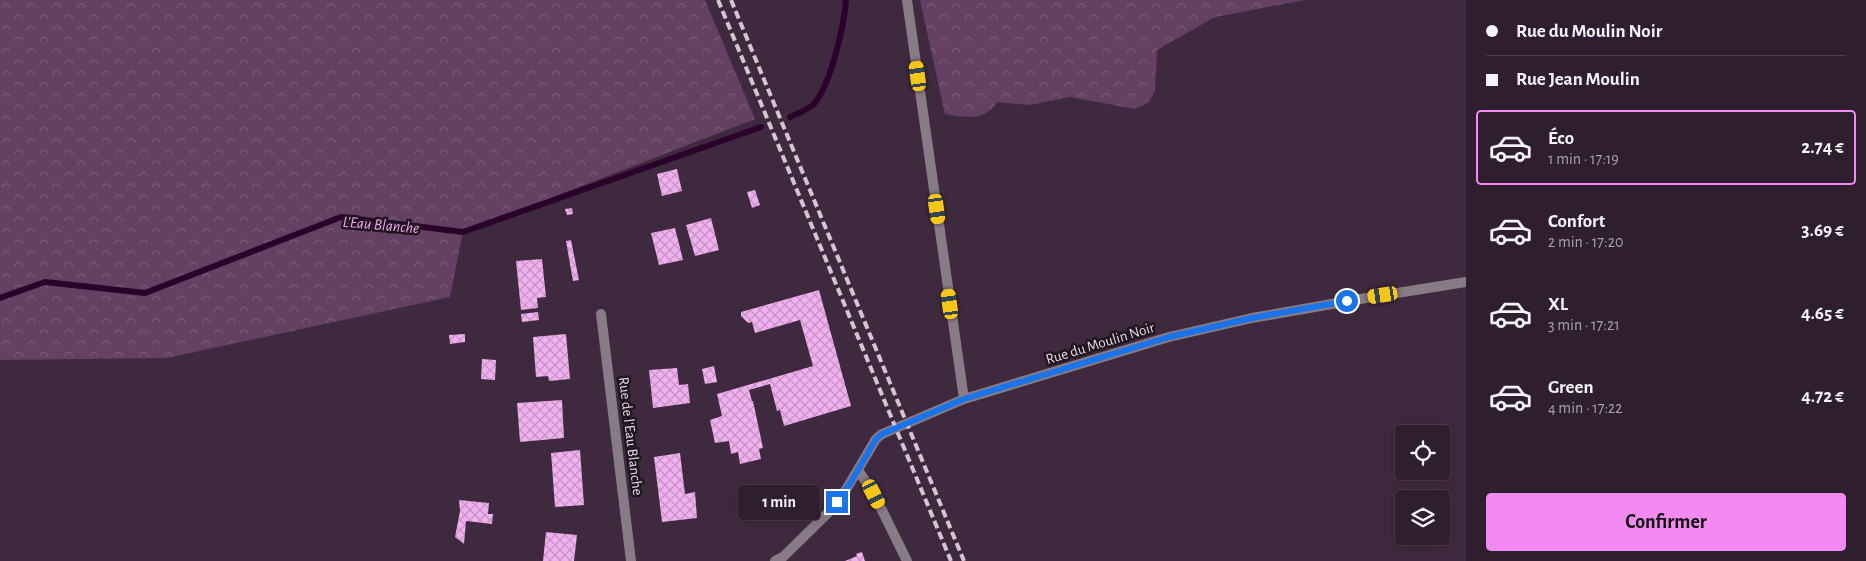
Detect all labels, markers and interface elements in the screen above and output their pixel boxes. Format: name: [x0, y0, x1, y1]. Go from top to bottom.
text: Rue du Moulin Noir: [1516, 22, 1662, 41]
car: [908, 60, 927, 92]
text: Rue Jean Moulin: [1516, 70, 1640, 89]
icon: car: [1488, 125, 1533, 170]
text: Éco: [1548, 129, 1574, 148]
text: 2.74 €: [1801, 138, 1844, 157]
text: 1 min · 17:19: [1548, 151, 1619, 167]
car: [927, 193, 946, 225]
icon: car: [1488, 208, 1533, 253]
text: Confort: [1548, 212, 1605, 231]
water label: L'Eau Blanche: [342, 214, 420, 236]
text: 3.69 €: [1801, 221, 1844, 240]
text: 2 min · 17:20: [1548, 234, 1623, 250]
car: [1367, 285, 1398, 305]
car: [940, 288, 959, 320]
route start: [1336, 290, 1358, 312]
icon: car: [1488, 291, 1533, 336]
text: XL: [1548, 295, 1568, 314]
text: 4.65 €: [1801, 304, 1844, 323]
text: 3 min · 17:21: [1548, 317, 1620, 333]
street label: Rue du Moulin Noir: [1044, 320, 1156, 367]
icon: car: [1488, 374, 1533, 419]
street label: Rue de l'Eau Blanche: [616, 376, 645, 496]
text: Green: [1548, 378, 1594, 397]
text: 4.72 €: [1801, 387, 1844, 406]
text: 4 min · 17:22: [1548, 400, 1623, 416]
map controls: [1395, 425, 1450, 545]
button: locate: [1395, 425, 1450, 480]
car: [860, 477, 887, 511]
callout: 1 min: [737, 484, 820, 520]
button: layers: [1395, 490, 1450, 545]
route end: [826, 491, 848, 513]
button: Confirmer: [1486, 493, 1846, 551]
text: 1 min: [762, 494, 796, 510]

